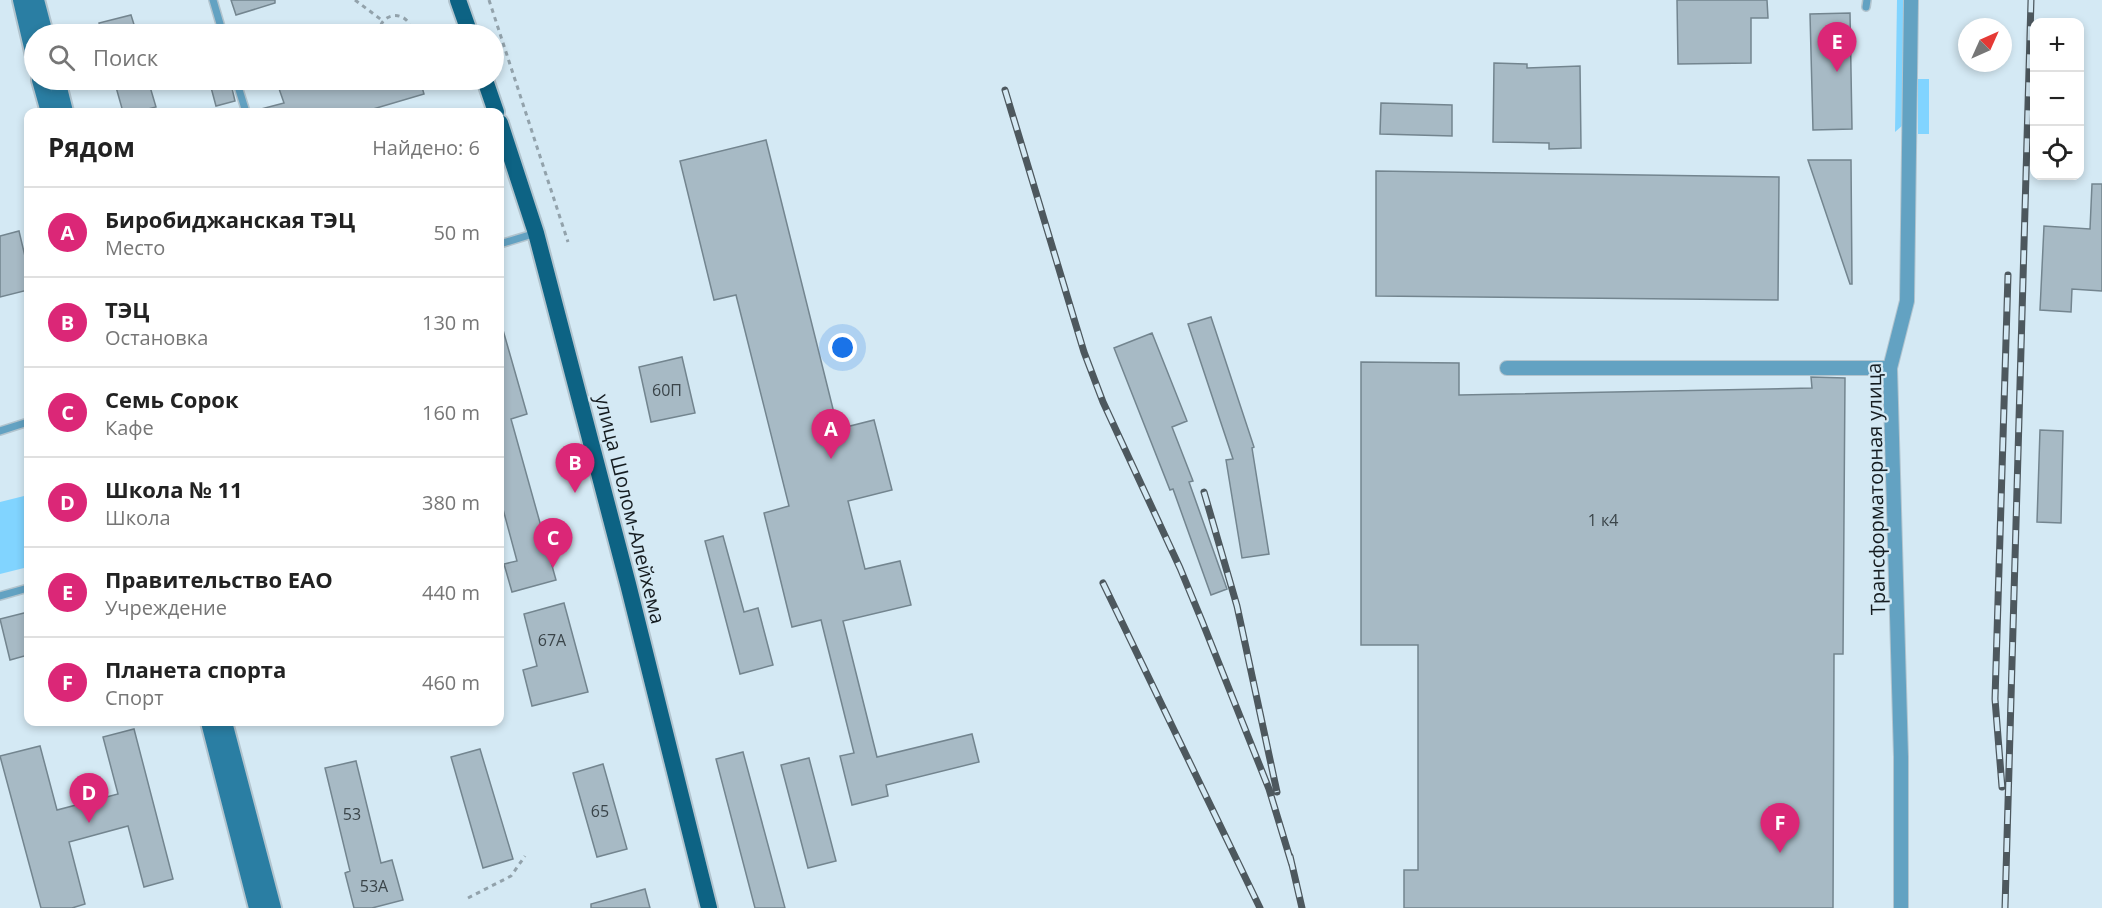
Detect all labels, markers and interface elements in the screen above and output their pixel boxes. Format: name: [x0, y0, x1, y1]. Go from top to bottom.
north arrow: [1958, 18, 2012, 72]
map controls: [2030, 18, 2084, 180]
button: +: [2030, 18, 2084, 72]
pin: E: [1818, 22, 1856, 72]
search box: [24, 24, 504, 90]
icon: search: [45, 41, 78, 74]
text: Поиск: [93, 42, 158, 72]
button: −: [2030, 72, 2084, 126]
button: locate: [2030, 126, 2084, 180]
text: Рядом: [48, 129, 135, 165]
text: Найдено: 6: [372, 134, 480, 161]
text: Биробиджанская ТЭЦ: [105, 204, 355, 234]
text: A: [61, 219, 74, 246]
text: 50 m: [433, 219, 480, 246]
text: Место: [105, 234, 165, 261]
text: ТЭЦ: [105, 294, 150, 324]
text: B: [61, 309, 74, 336]
text: 130 m: [422, 309, 480, 336]
text: Остановка: [105, 324, 208, 351]
your location: [828, 333, 857, 362]
street label: Трансформаторная улица: [1860, 363, 1891, 615]
house number: 60П: [652, 379, 682, 401]
text: Семь Сорок: [105, 384, 239, 414]
street label: улица Шолом-Алейхема: [589, 391, 672, 627]
text: C: [61, 399, 74, 426]
text: 160 m: [422, 399, 480, 426]
pin: A: [812, 410, 850, 459]
text: Кафе: [105, 414, 154, 441]
pin: B: [556, 444, 594, 493]
text: Школа № 11: [105, 474, 243, 504]
text: D: [60, 489, 75, 516]
text: 380 m: [422, 489, 480, 516]
text: Школа: [105, 504, 171, 531]
house number: 1 к4: [1588, 509, 1618, 531]
pin: C: [534, 518, 572, 568]
text: Правительство ЕАО: [105, 564, 333, 594]
text: E: [62, 579, 73, 606]
text: 440 m: [422, 579, 480, 606]
text: Учреждение: [105, 594, 227, 621]
house number: 67А: [538, 629, 567, 651]
text: Планета спорта: [105, 654, 286, 684]
text: F: [62, 669, 73, 696]
text: 460 m: [422, 669, 480, 696]
text: Спорт: [105, 684, 164, 711]
pin: D: [70, 774, 109, 823]
house number: 65: [591, 800, 609, 822]
house number: 53: [343, 803, 361, 825]
pin: F: [1760, 804, 1800, 853]
house number: 53А: [360, 875, 389, 897]

